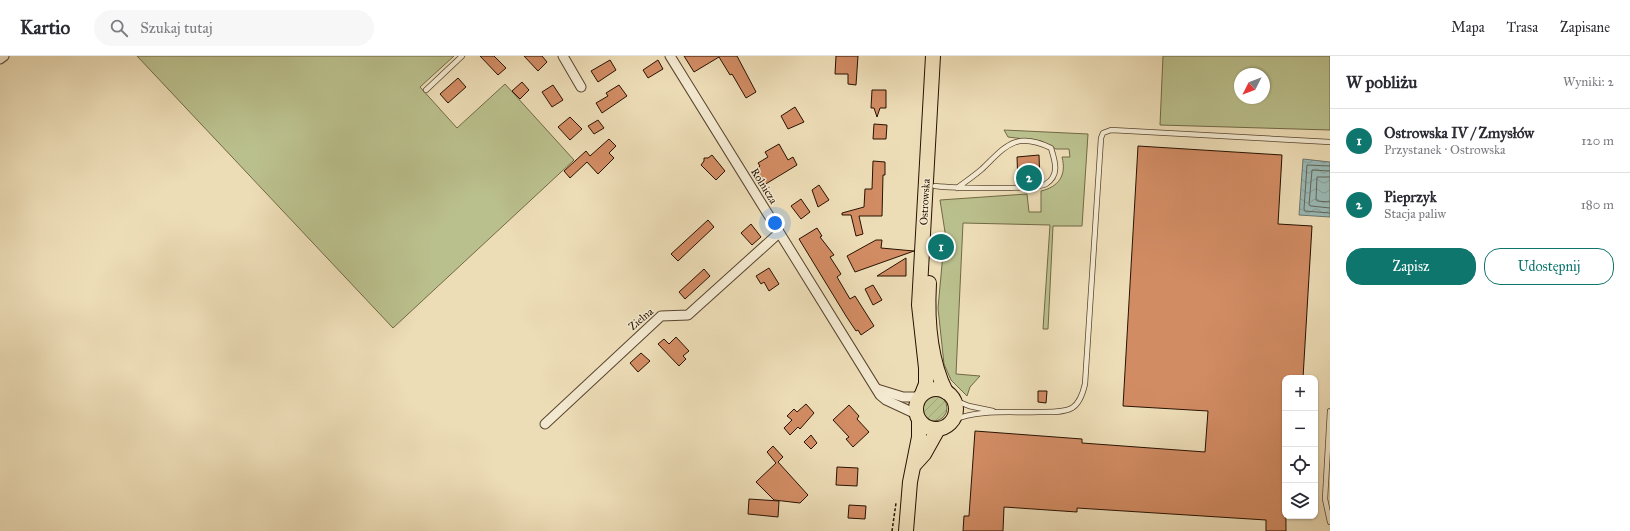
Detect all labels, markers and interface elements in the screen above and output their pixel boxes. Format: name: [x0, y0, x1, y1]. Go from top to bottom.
search box: [94, 10, 374, 46]
text: Kartio: [20, 16, 70, 39]
icon: search: [108, 17, 130, 39]
text: Szukaj tutaj: [140, 19, 213, 37]
text: Mapa: [1451, 19, 1485, 36]
text: Trasa: [1507, 19, 1538, 36]
text: Zapisane: [1560, 19, 1610, 36]
north arrow: [1234, 68, 1270, 104]
text: W pobliżu: [1346, 72, 1417, 93]
text: Wyniki: 2: [1563, 74, 1614, 90]
text: Ostrowska IV / Zmysłów: [1384, 124, 1534, 142]
text: 1: [1356, 133, 1362, 149]
text: 120 m: [1581, 133, 1614, 149]
text: Przystanek · Ostrowska: [1384, 142, 1505, 158]
pin: 2: [1016, 163, 1042, 193]
street label: Rolnicza: [748, 166, 780, 206]
street label: Ostrowska: [917, 178, 933, 226]
text: Pieprzyk: [1384, 188, 1437, 206]
text: 2: [1356, 197, 1362, 213]
text: 180 m: [1581, 197, 1614, 213]
text: Stacja paliw: [1384, 206, 1446, 222]
your location: [765, 213, 785, 233]
pin: 1: [928, 232, 954, 262]
button: Zapisz: [1346, 248, 1476, 285]
button: Udostępnij: [1484, 248, 1614, 285]
street label: Zielna: [626, 305, 656, 333]
map controls: [1282, 375, 1318, 519]
button: +: [1282, 375, 1318, 411]
button: −: [1282, 411, 1318, 447]
button: locate: [1282, 447, 1318, 483]
button: layers: [1282, 483, 1318, 519]

